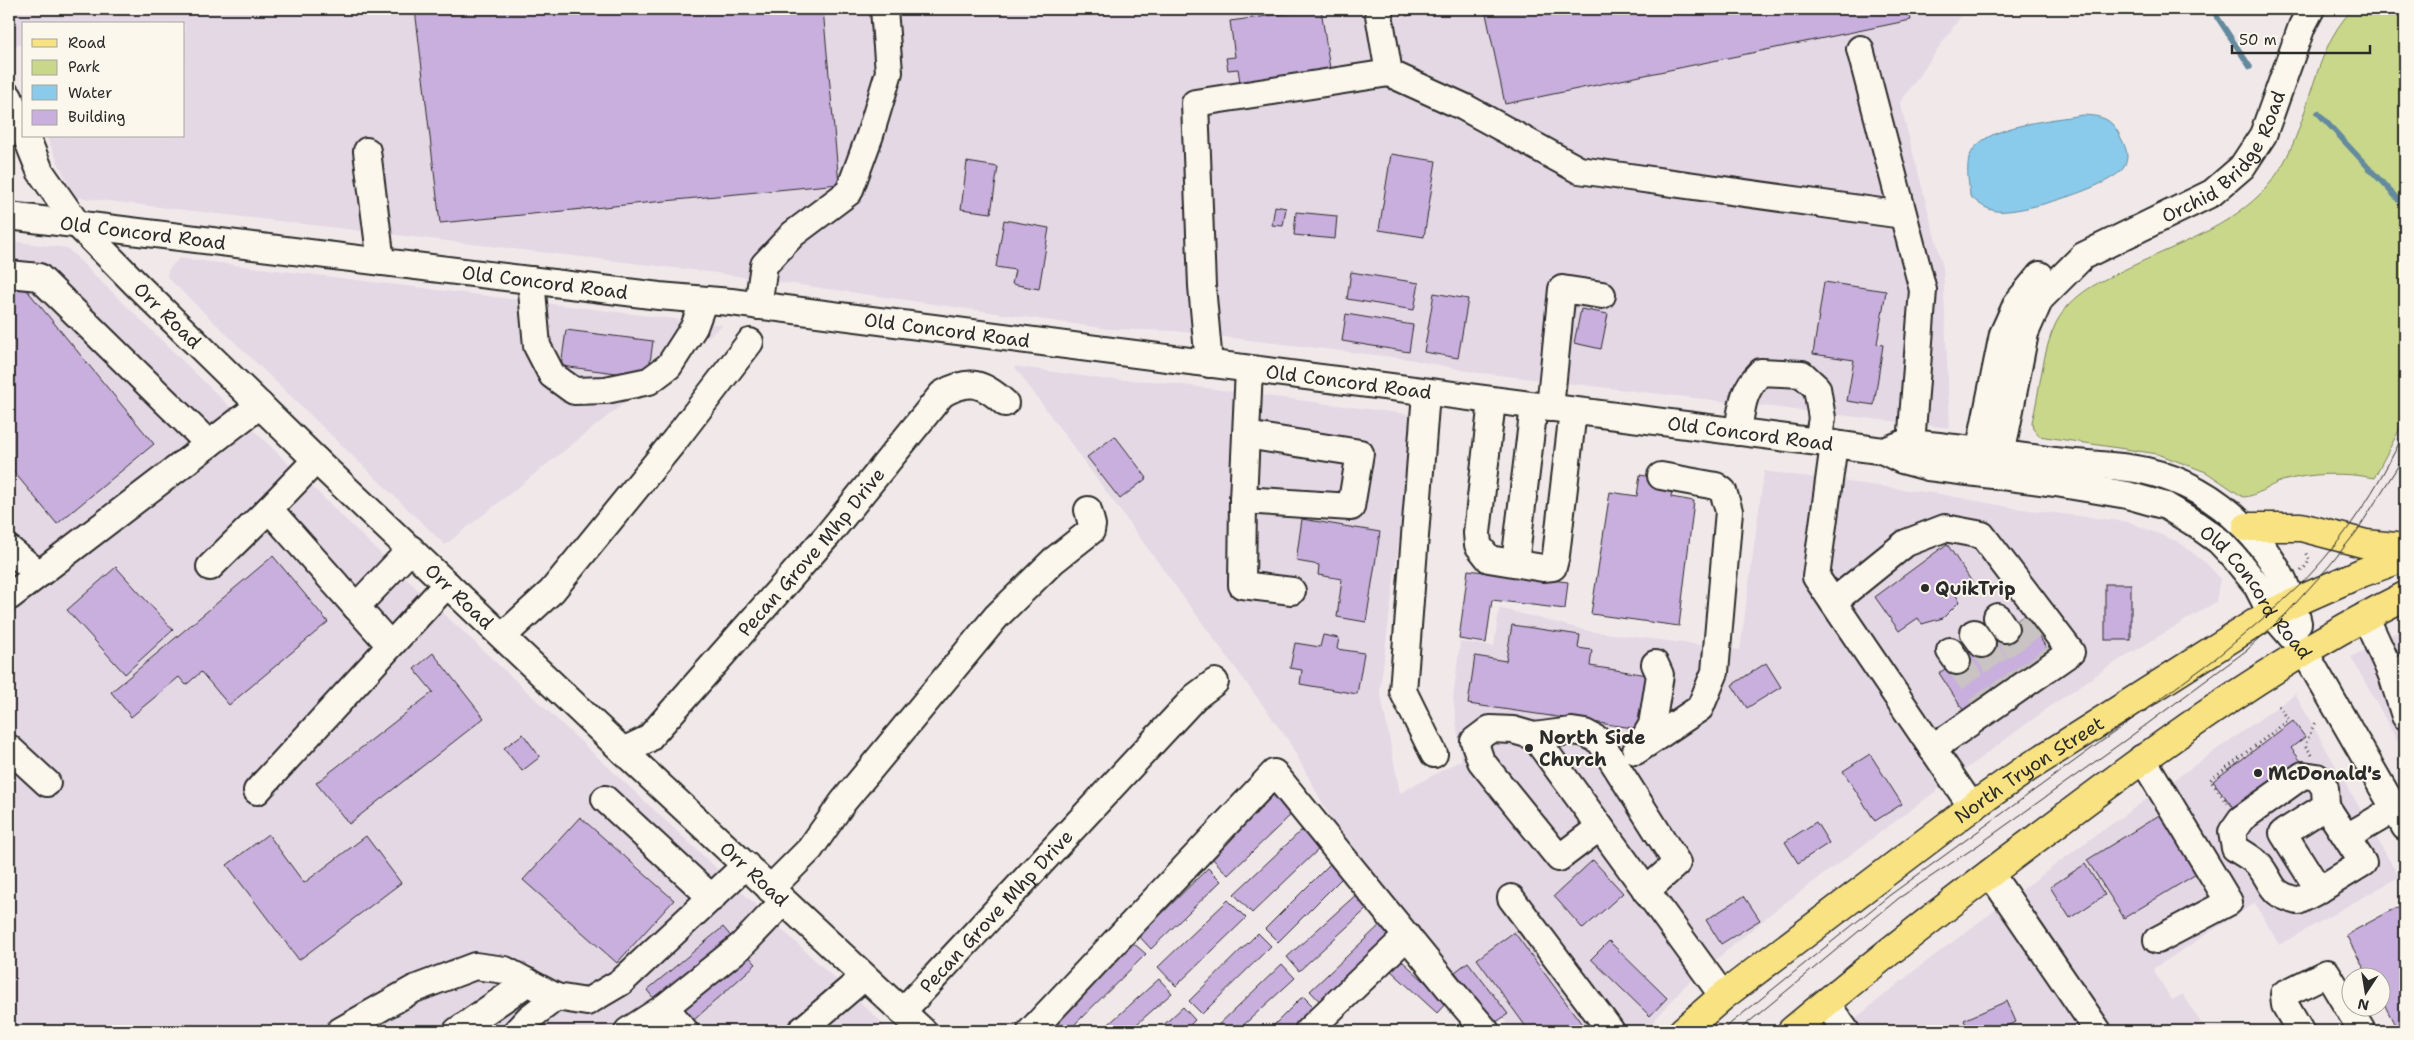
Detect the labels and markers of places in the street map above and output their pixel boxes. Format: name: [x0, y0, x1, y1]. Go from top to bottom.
place label: QuikTrip: [1935, 576, 2016, 601]
marker: QuikTrip: [1919, 582, 1931, 594]
place label: North Side Church: [1539, 725, 1646, 772]
marker: North Side Church: [1523, 742, 1535, 754]
place label: McDonald's: [2268, 761, 2381, 786]
marker: McDonald's: [2252, 767, 2264, 779]

